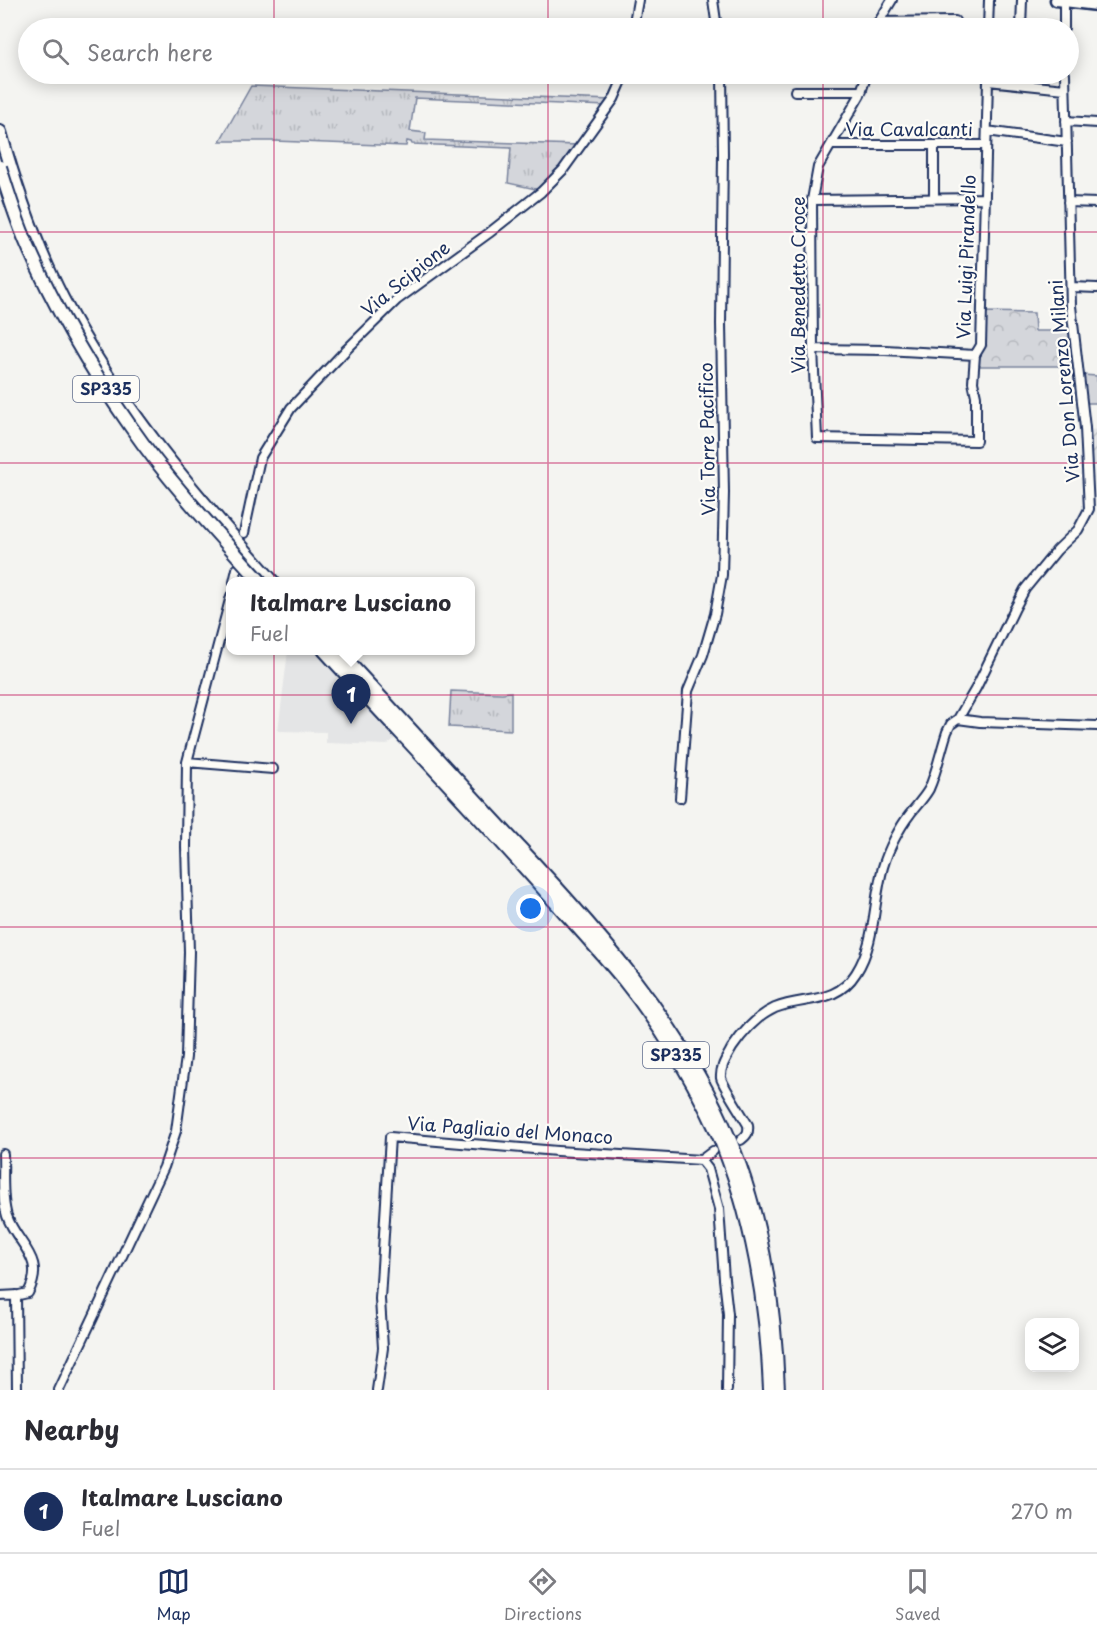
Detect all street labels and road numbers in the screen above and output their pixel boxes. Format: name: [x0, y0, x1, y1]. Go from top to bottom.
street label: Via Cavalcanti: [845, 115, 973, 142]
street label: Via Luigi Pirandello: [949, 174, 982, 340]
street label: Via Benedetto Croce: [784, 196, 811, 374]
street label: Via Scipione: [355, 234, 455, 322]
street label: Via Don Lorenzo Milani: [1041, 279, 1086, 484]
street label: Via Torre Pacifico: [692, 362, 721, 516]
road number: SP335: [73, 376, 139, 402]
road number: SP335: [643, 1042, 709, 1068]
street label: Via Pagliaio del Monaco: [406, 1109, 614, 1150]

